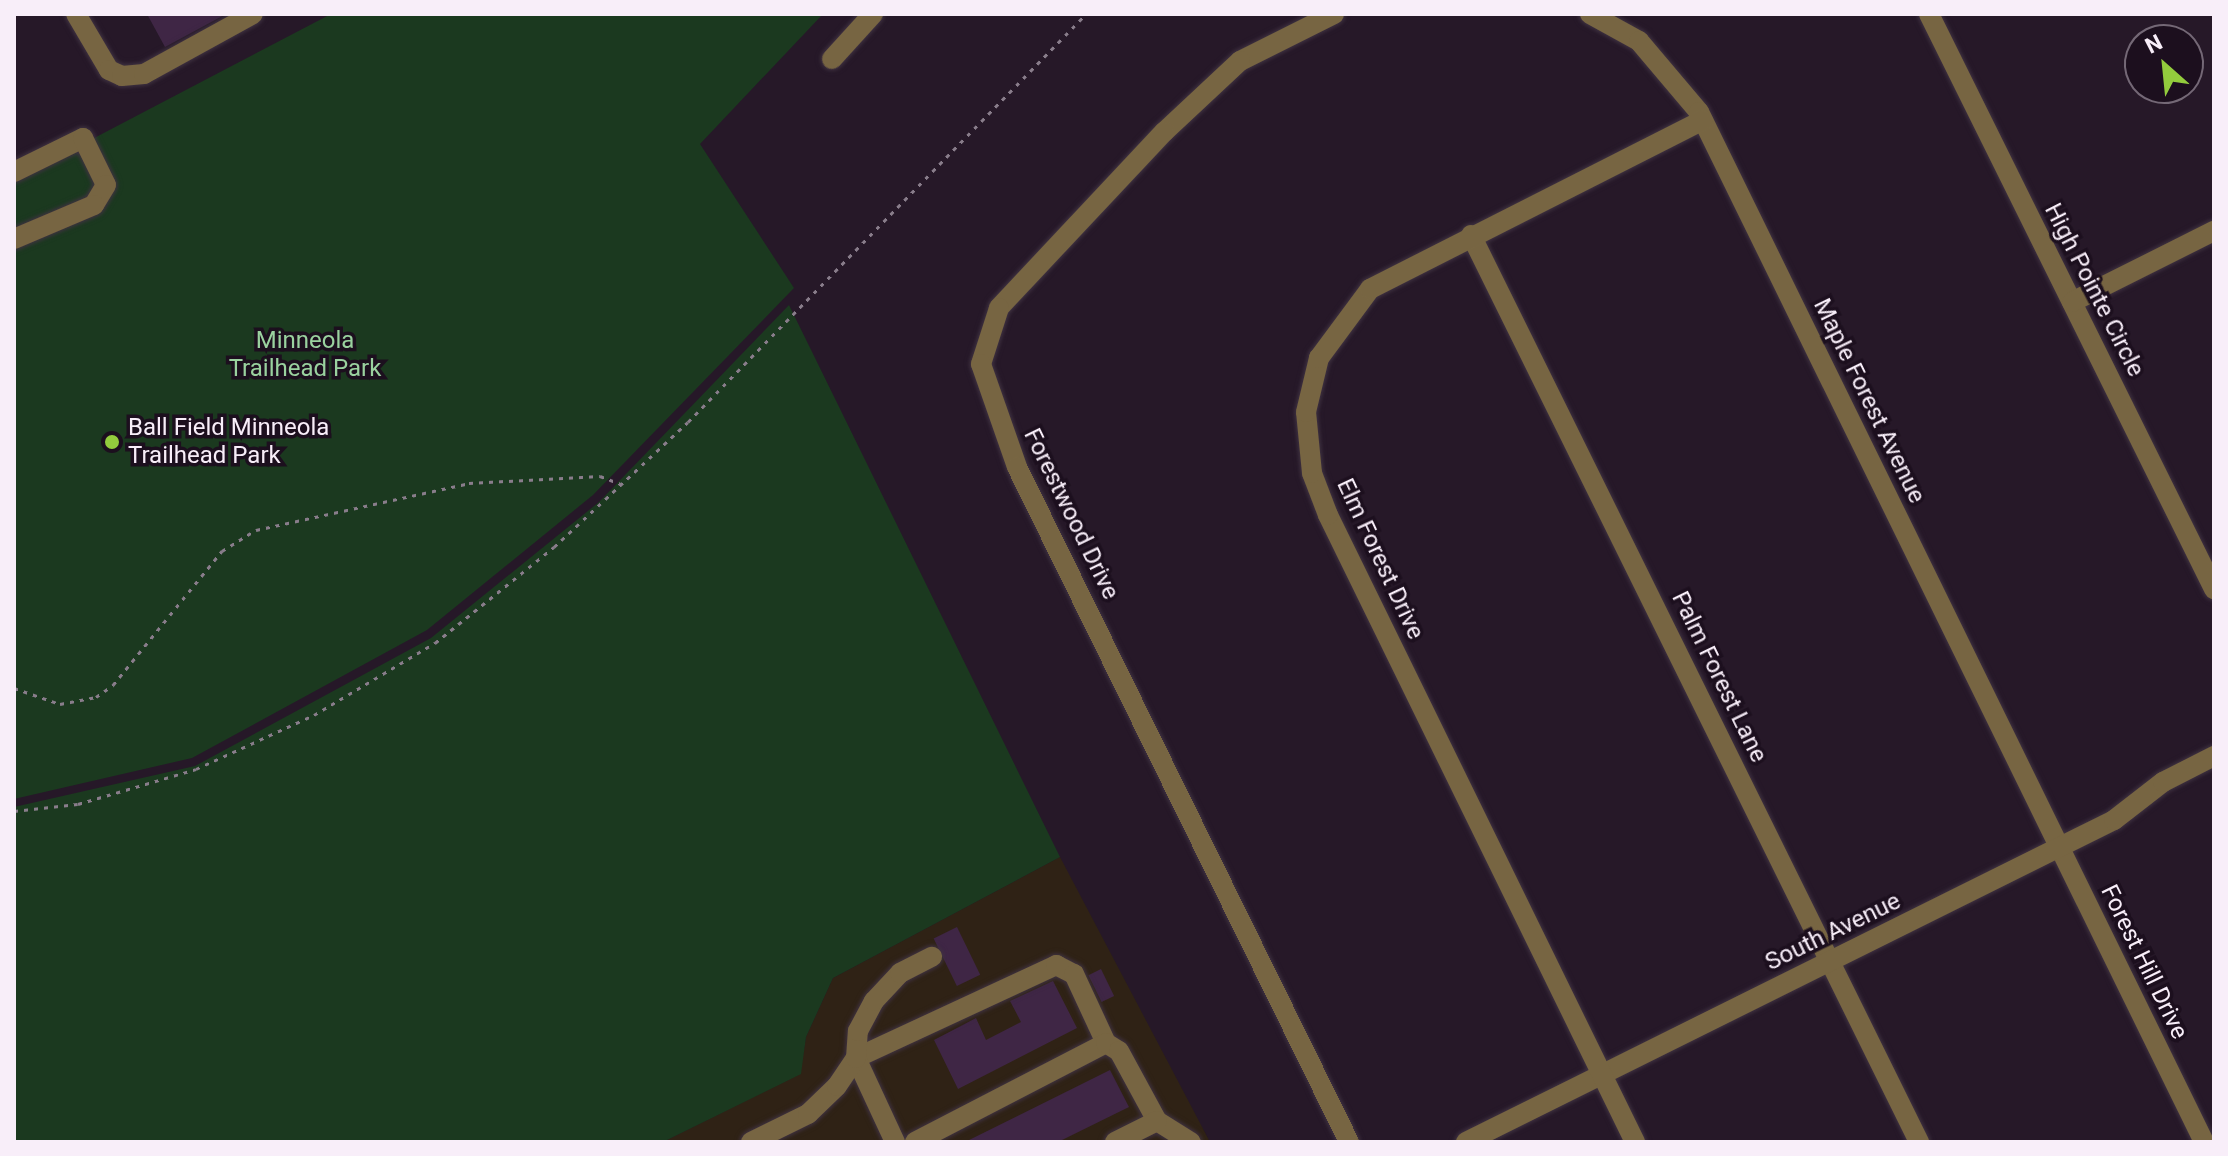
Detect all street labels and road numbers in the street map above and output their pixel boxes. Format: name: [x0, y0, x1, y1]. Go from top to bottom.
street label: High Pointe Circle: [2038, 199, 2150, 381]
street label: Maple Forest Avenue: [1807, 294, 1931, 508]
street label: Forestwood Drive: [1017, 424, 1125, 604]
street label: Elm Forest Drive: [1330, 474, 1430, 644]
street label: Palm Forest Lane: [1665, 587, 1773, 767]
street label: Forest Hill Drive: [2094, 880, 2194, 1044]
street label: South Avenue: [1761, 887, 1905, 977]

